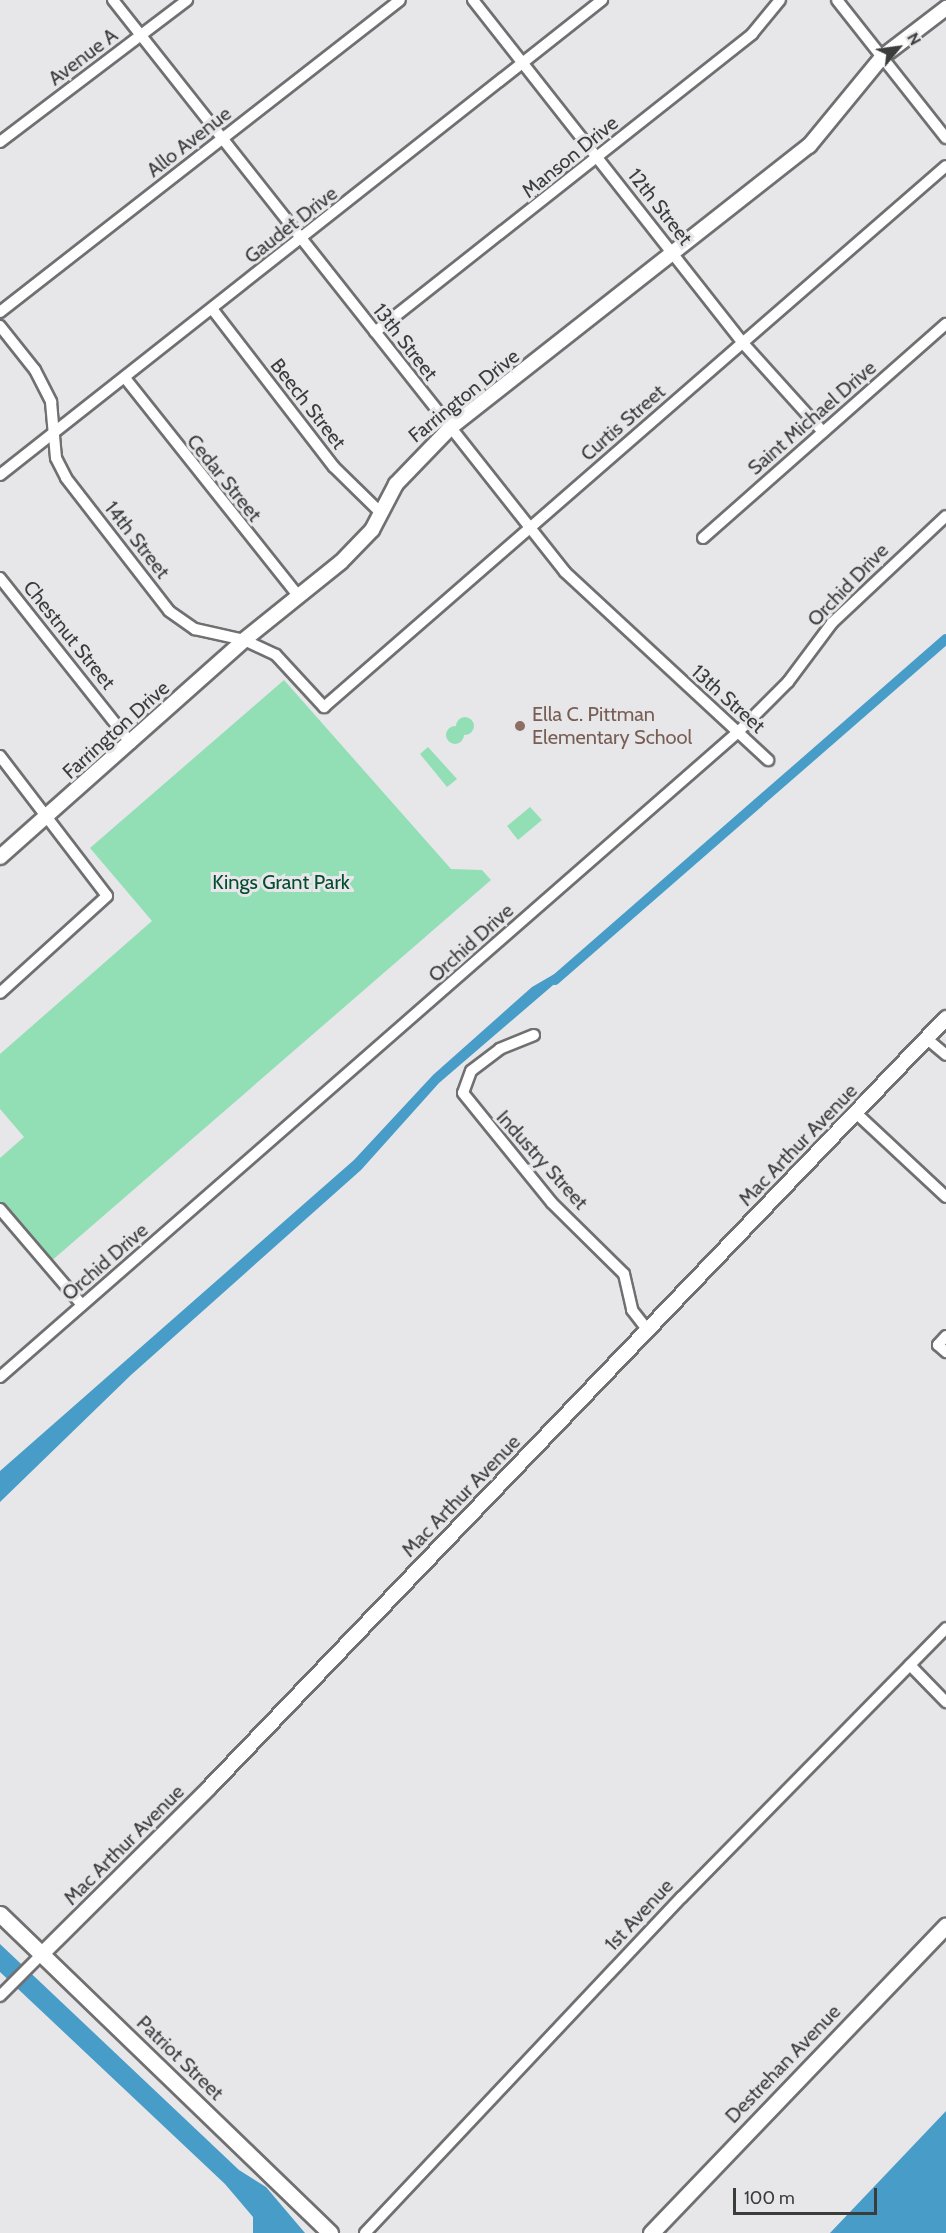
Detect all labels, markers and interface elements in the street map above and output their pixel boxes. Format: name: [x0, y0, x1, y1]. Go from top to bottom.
north arrow: [868, 18, 928, 78]
street label: Avenue A: [44, 23, 122, 91]
text: N: [903, 29, 925, 49]
street label: Allo Avenue: [142, 102, 236, 182]
street label: Manson Drive: [517, 111, 623, 203]
street label: 12th Street: [623, 164, 697, 250]
street label: Gaudet Drive: [240, 181, 342, 269]
street label: 13th Street: [368, 299, 442, 385]
street label: Farrington Drive: [404, 344, 524, 448]
street label: Beech Street: [265, 354, 351, 454]
street label: Saint Michael Drive: [743, 356, 881, 480]
street label: Curtis Street: [576, 380, 670, 466]
street label: Cedar Street: [182, 430, 266, 526]
street label: 14th Street: [99, 497, 175, 583]
street label: Orchid Drive: [803, 539, 893, 631]
street label: Chestnut Street: [18, 576, 120, 694]
street label: 13th Street: [686, 660, 770, 738]
street label: Farrington Drive: [58, 676, 174, 784]
place label: Ella C. Pittman Elementary School: [532, 702, 692, 749]
marker: Ella C. Pittman Elementary School: [513, 719, 527, 733]
park label: Kings Grant Park: [212, 870, 350, 894]
street label: Orchid Drive: [424, 899, 518, 987]
street label: Mac Arthur Avenue: [734, 1079, 862, 1211]
street label: Industry Street: [491, 1106, 593, 1214]
street label: Orchid Drive: [57, 1218, 153, 1306]
street label: Mac Arthur Avenue: [397, 1430, 525, 1562]
street label: Mac Arthur Avenue: [59, 1780, 189, 1910]
street label: 1st Avenue: [600, 1874, 678, 1956]
street label: Destrehan Avenue: [720, 2000, 846, 2128]
street label: Patriot Street: [132, 2011, 228, 2105]
scale bar: [736, 2176, 880, 2214]
text: 100 m: [744, 2187, 795, 2209]

